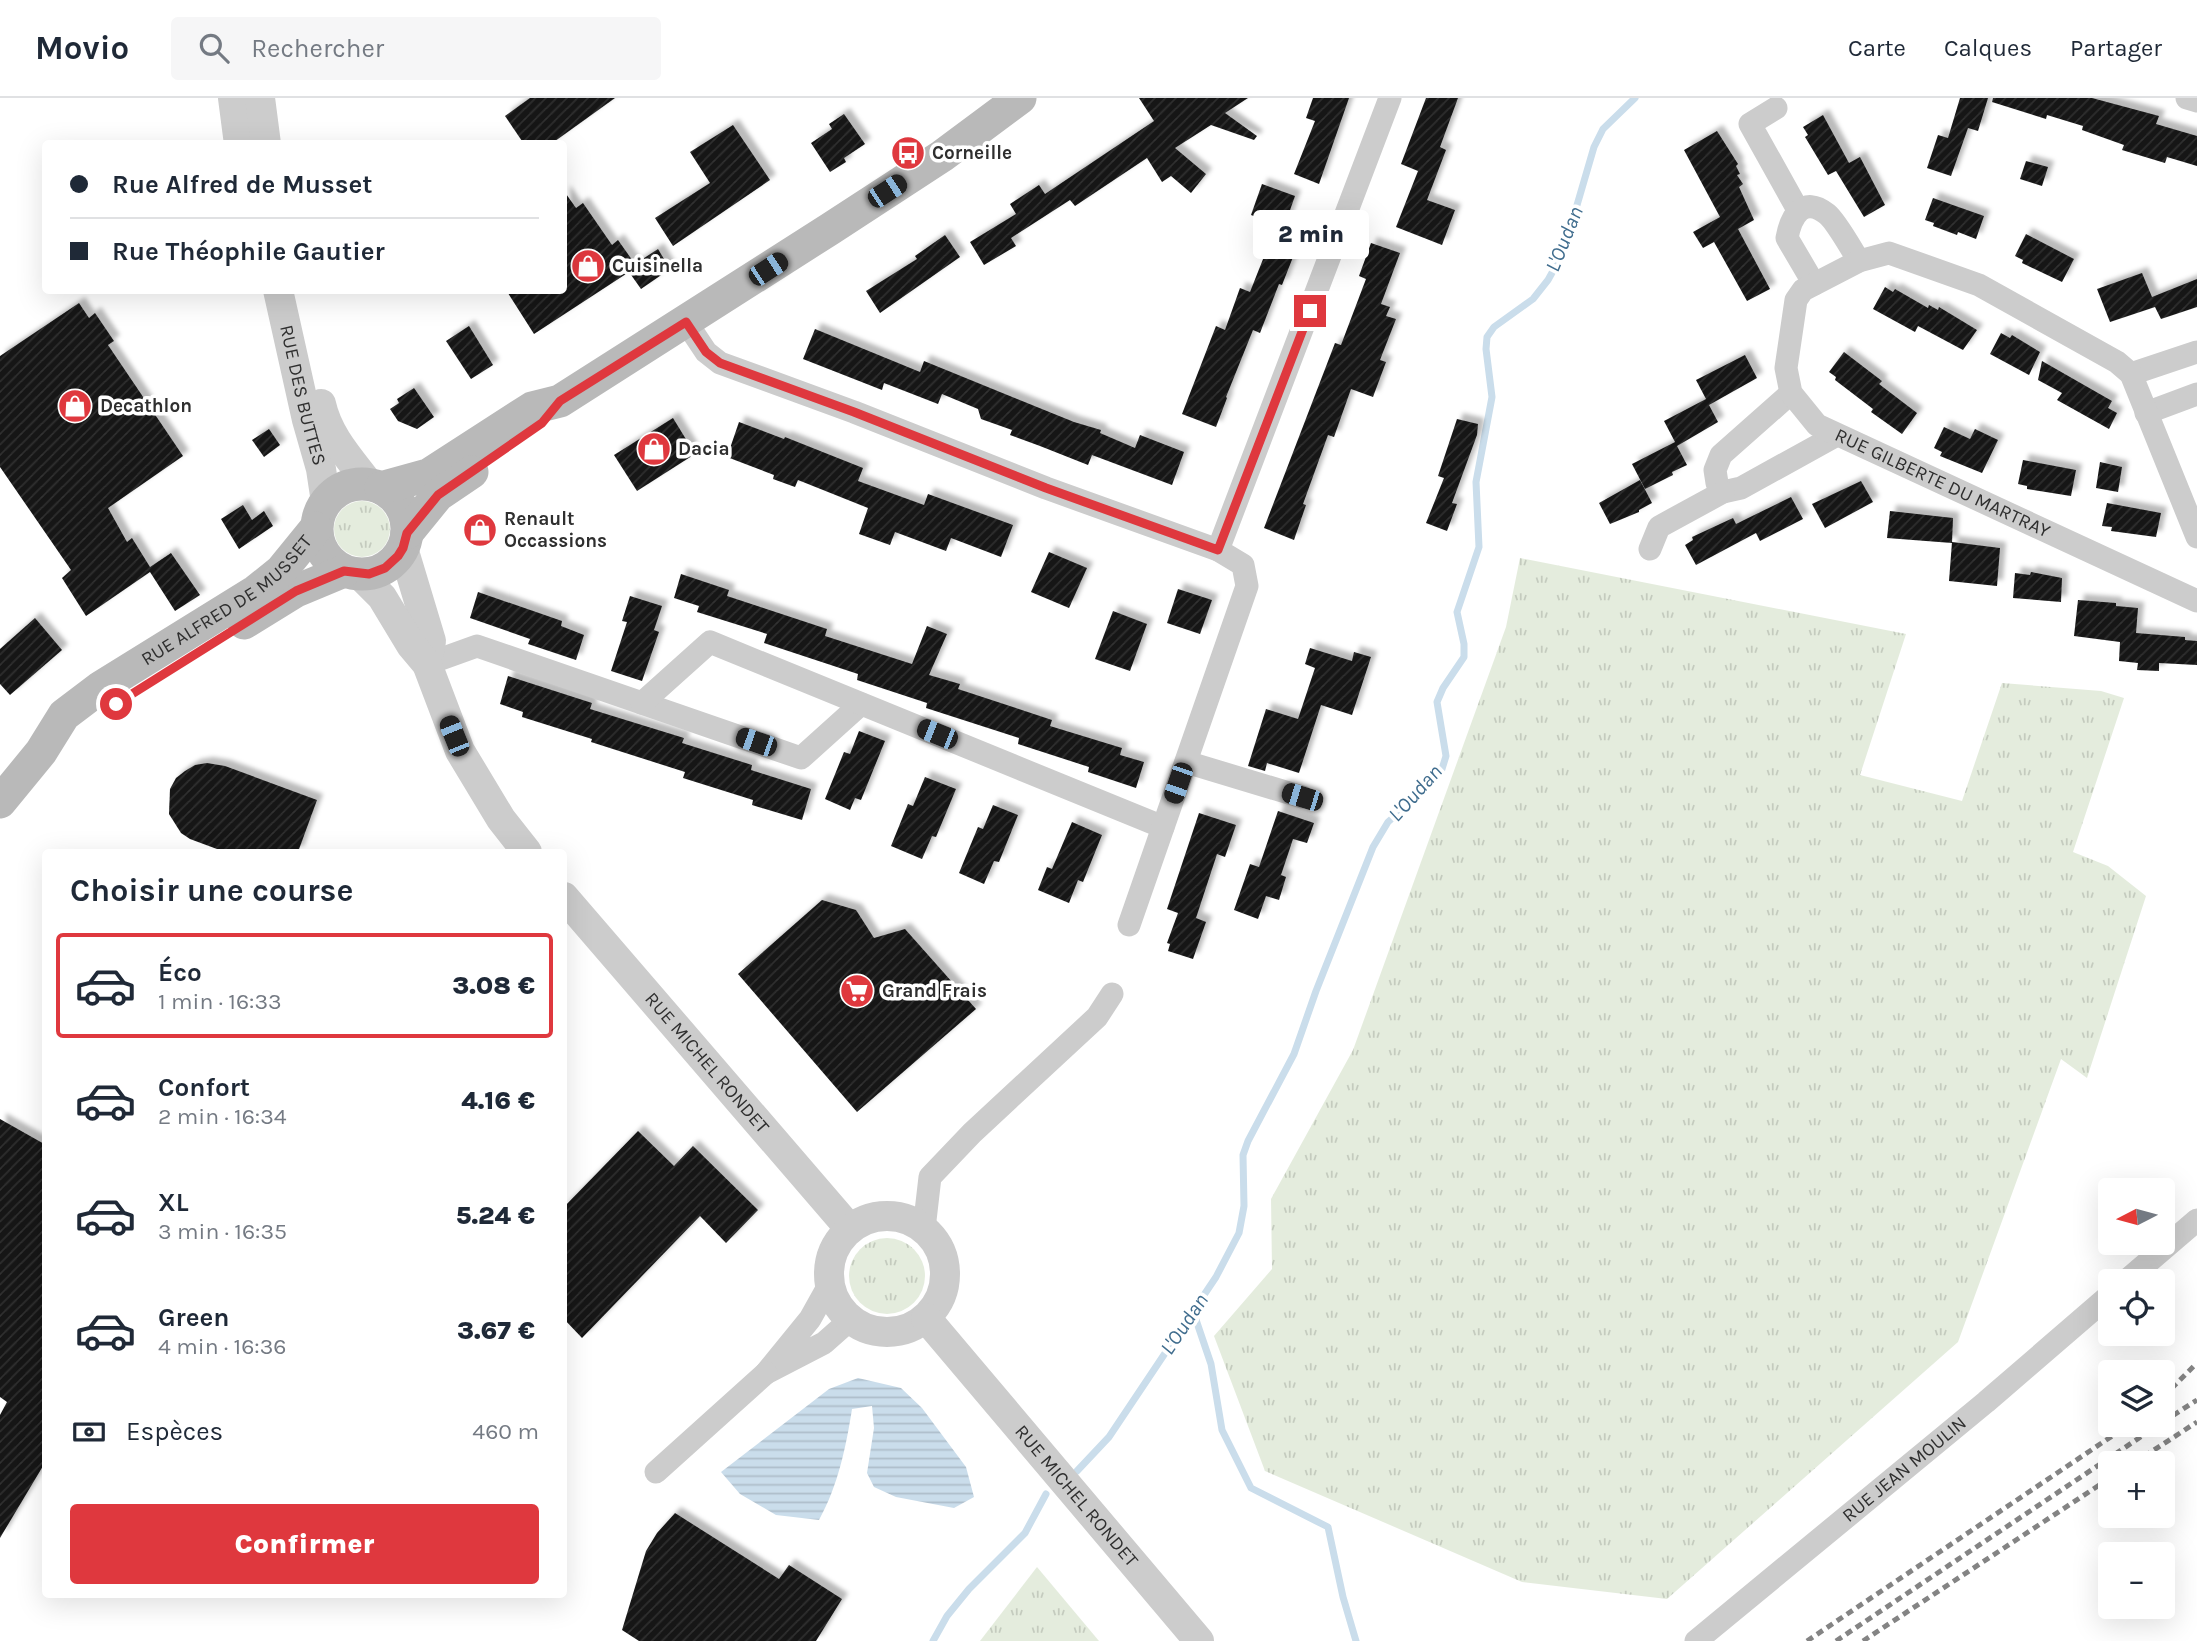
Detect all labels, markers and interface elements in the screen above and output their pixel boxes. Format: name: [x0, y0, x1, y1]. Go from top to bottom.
search box: [171, 17, 661, 80]
text: Movio: [35, 29, 129, 67]
icon: search: [195, 29, 233, 67]
text: Rechercher: [251, 33, 384, 64]
text: Carte: [1848, 34, 1906, 62]
text: Calques: [1944, 34, 2032, 62]
text: Partager: [2070, 34, 2162, 62]
bus stop icon: Corneille: [889, 134, 927, 172]
place label: Corneille: [932, 142, 1012, 164]
text: Rue Alfred de Musset: [112, 169, 372, 200]
car: [864, 171, 911, 211]
water label: L'Oudan: [1540, 203, 1588, 275]
callout: 2 min: [1252, 209, 1368, 258]
text: 2 min: [1278, 221, 1344, 248]
text: Rue Théophile Gautier: [112, 236, 385, 267]
shop icon: Cuisinella: [569, 247, 607, 285]
car: [745, 249, 792, 289]
place label: Cuisinella: [612, 255, 703, 277]
route end: [1294, 295, 1326, 327]
street label: RUE DES BUTTES: [275, 323, 330, 468]
shop icon: Decathlon: [56, 387, 94, 425]
place label: Decathlon: [100, 395, 192, 417]
street label: RUE GILBERTE DU MARTRAY: [1831, 424, 2054, 543]
shop icon: Dacia: [635, 430, 673, 468]
place label: Dacia: [678, 438, 730, 460]
place label: Renault Occassions: [504, 508, 607, 552]
shop icon: Renault Occassions: [461, 511, 499, 549]
street label: RUE ALFRED DE MUSSET: [137, 530, 317, 670]
route start: [100, 688, 132, 720]
car: [437, 713, 472, 759]
car: [914, 716, 961, 752]
car: [733, 725, 780, 759]
car: [1162, 760, 1195, 806]
water label: L'Oudan: [1383, 760, 1447, 826]
car: [1279, 781, 1326, 813]
text: Choisir une course: [70, 872, 353, 909]
icon: car: [74, 954, 137, 1017]
text: Éco: [158, 957, 202, 988]
text: 3.08 €: [452, 970, 535, 1001]
supermarket icon: Grand Frais: [838, 972, 876, 1010]
place label: Grand Frais: [882, 980, 987, 1002]
text: 1 min · 16:33: [158, 988, 282, 1015]
street label: RUE MICHEL RONDET: [640, 988, 774, 1138]
icon: car: [74, 1069, 137, 1132]
text: Confort: [158, 1072, 250, 1103]
text: 4.16 €: [461, 1085, 535, 1116]
text: 2 min · 16:34: [158, 1103, 287, 1130]
north arrow: [2098, 1178, 2175, 1255]
map controls: [2098, 1178, 2175, 1619]
icon: car: [74, 1184, 137, 1247]
text: XL: [158, 1187, 189, 1218]
text: 5.24 €: [456, 1200, 535, 1231]
text: 3 min · 16:35: [158, 1218, 287, 1245]
button: locate: [2098, 1269, 2175, 1346]
water label: L'Oudan: [1155, 1289, 1213, 1359]
icon: car: [74, 1299, 137, 1362]
text: Green: [158, 1302, 230, 1333]
text: 3.67 €: [457, 1315, 535, 1346]
text: 4 min · 16:36: [158, 1333, 286, 1360]
button: layers: [2098, 1360, 2175, 1437]
street label: RUE JEAN MOULIN: [1838, 1412, 1971, 1527]
icon: cash: [70, 1413, 108, 1451]
text: Espèces: [126, 1416, 223, 1447]
text: 460 m: [472, 1418, 539, 1445]
street label: RUE MICHEL RONDET: [1010, 1421, 1143, 1572]
button: +: [2098, 1451, 2175, 1528]
button: Confirmer: [70, 1504, 539, 1584]
button: −: [2098, 1542, 2175, 1619]

